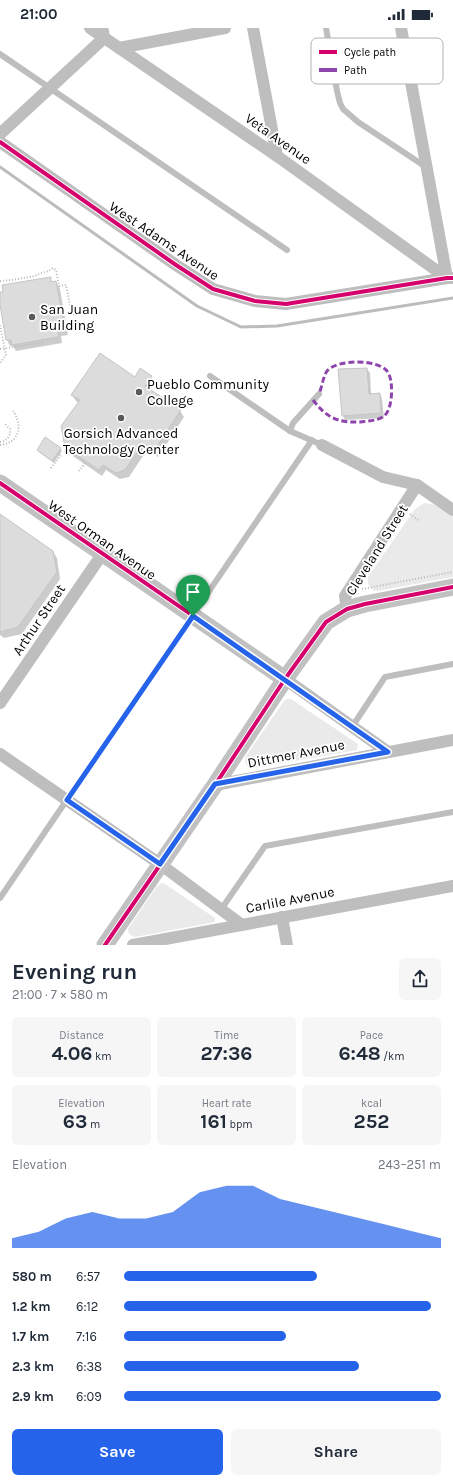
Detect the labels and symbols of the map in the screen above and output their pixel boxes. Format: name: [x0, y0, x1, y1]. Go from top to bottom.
legend: [311, 38, 443, 84]
text: Cycle path: [344, 46, 396, 59]
text: Path: [344, 64, 367, 77]
street label: Veta Avenue: [242, 110, 314, 168]
street label: West Adams Avenue: [106, 198, 222, 284]
place label: San Juan Building: [40, 301, 98, 334]
marker: San Juan Building: [27, 312, 37, 322]
place label: Pueblo Community College: [147, 376, 269, 409]
marker: Pueblo Community College: [134, 387, 144, 397]
marker: Gorsich Advanced Technology Center: [116, 413, 126, 423]
place label: Gorsich Advanced Technology Center: [63, 425, 180, 458]
street label: West Orman Avenue: [45, 496, 159, 584]
street label: Cleveland Street: [342, 501, 412, 599]
pin: [176, 575, 210, 616]
street label: Arthur Street: [9, 581, 69, 659]
street label: Dittmer Avenue: [246, 736, 346, 772]
street label: Carlile Avenue: [244, 883, 336, 917]

